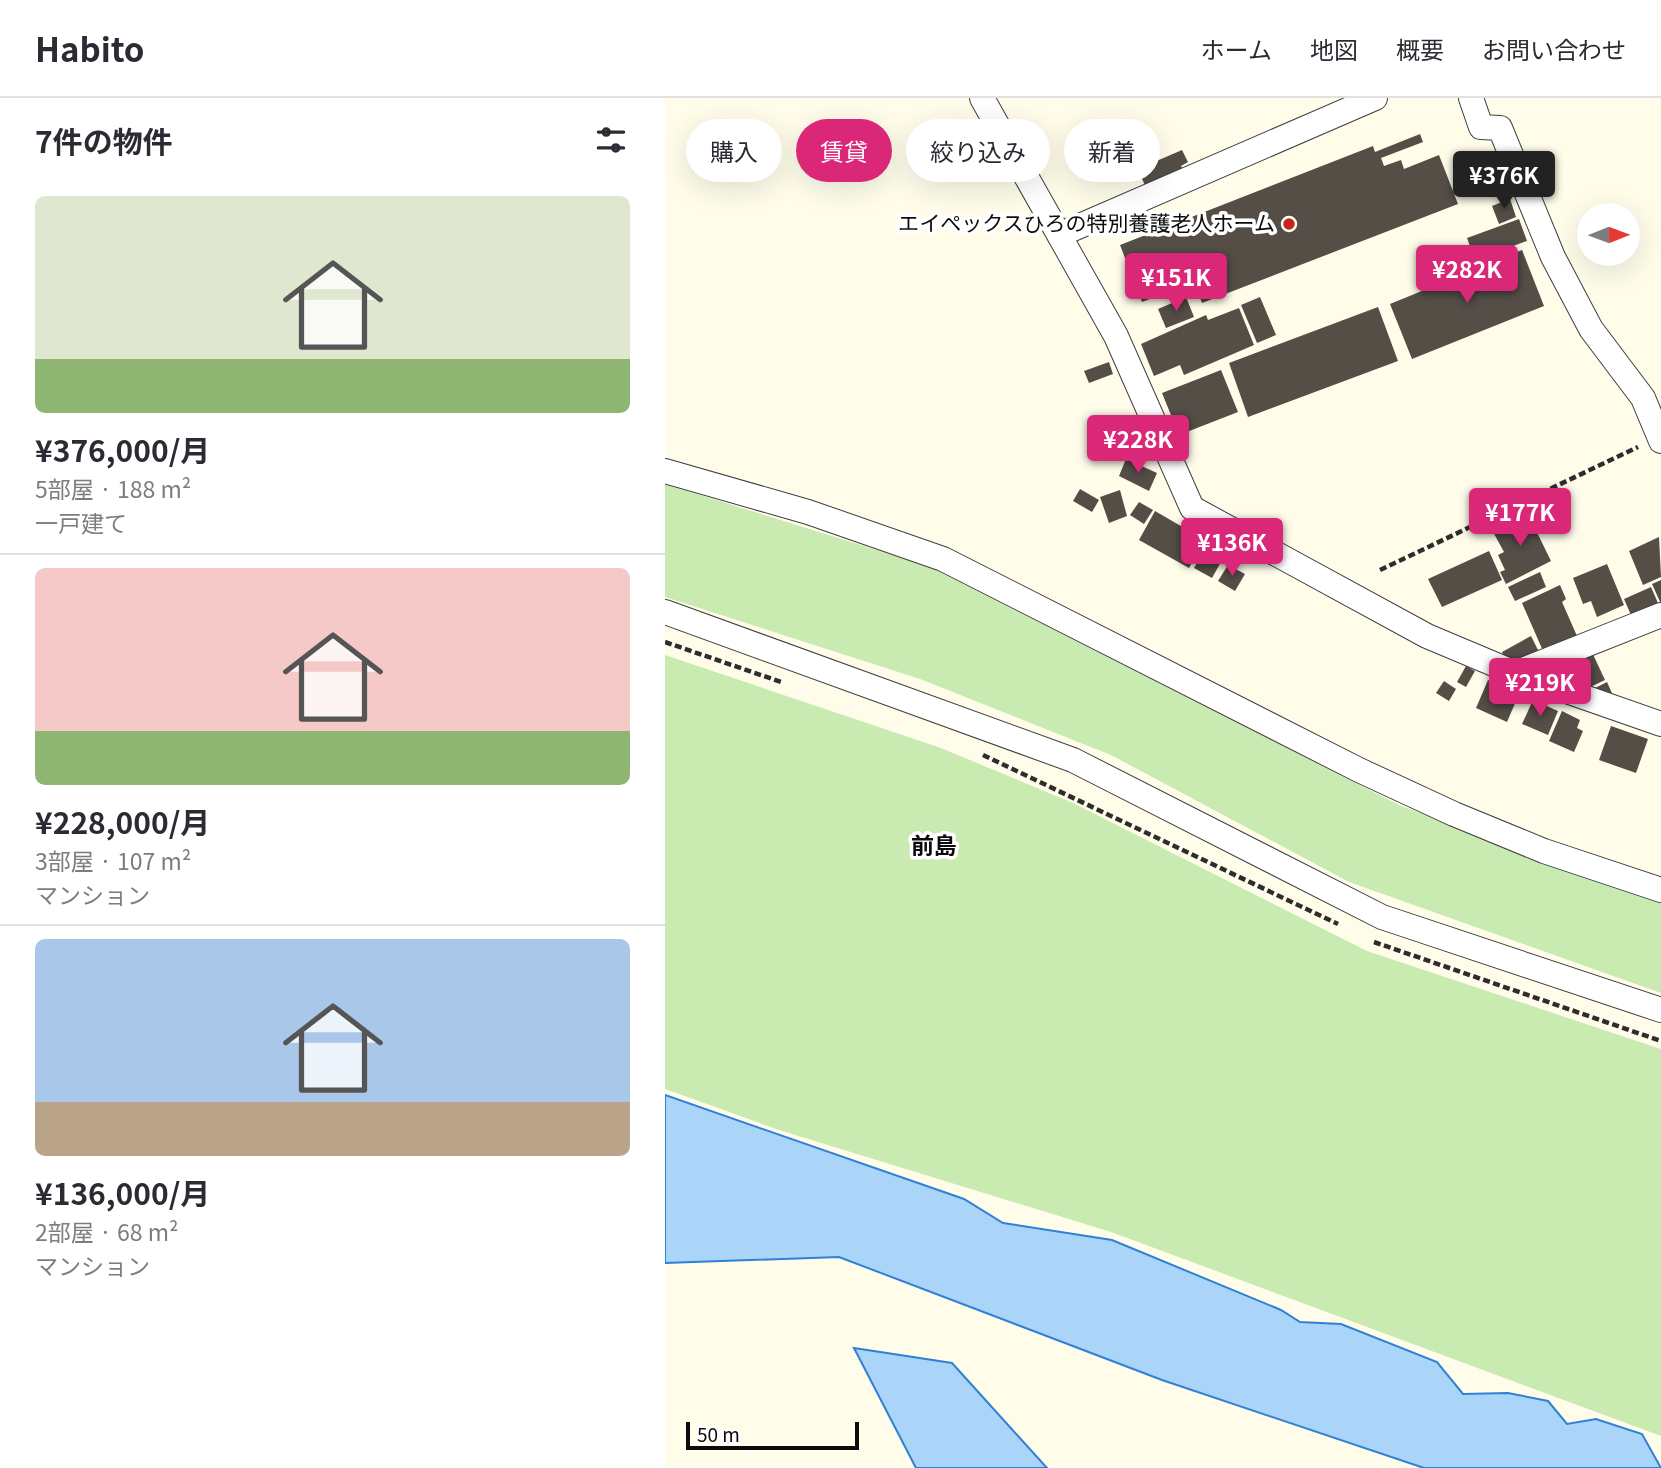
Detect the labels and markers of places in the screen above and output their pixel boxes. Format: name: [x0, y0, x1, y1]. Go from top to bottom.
pin: ¥376K: [1455, 152, 1553, 211]
place label: エイぺックスひろの特別養護老人ホーム: [898, 207, 1275, 237]
marker: エイぺックスひろの特別養護老人ホーム: [1281, 216, 1297, 232]
pin: ¥282K: [1418, 246, 1516, 305]
pin: ¥151K: [1127, 254, 1225, 313]
pin: ¥228K: [1089, 416, 1187, 475]
pin: ¥177K: [1471, 489, 1569, 548]
pin: ¥136K: [1183, 518, 1281, 578]
pin: ¥219K: [1491, 658, 1589, 718]

